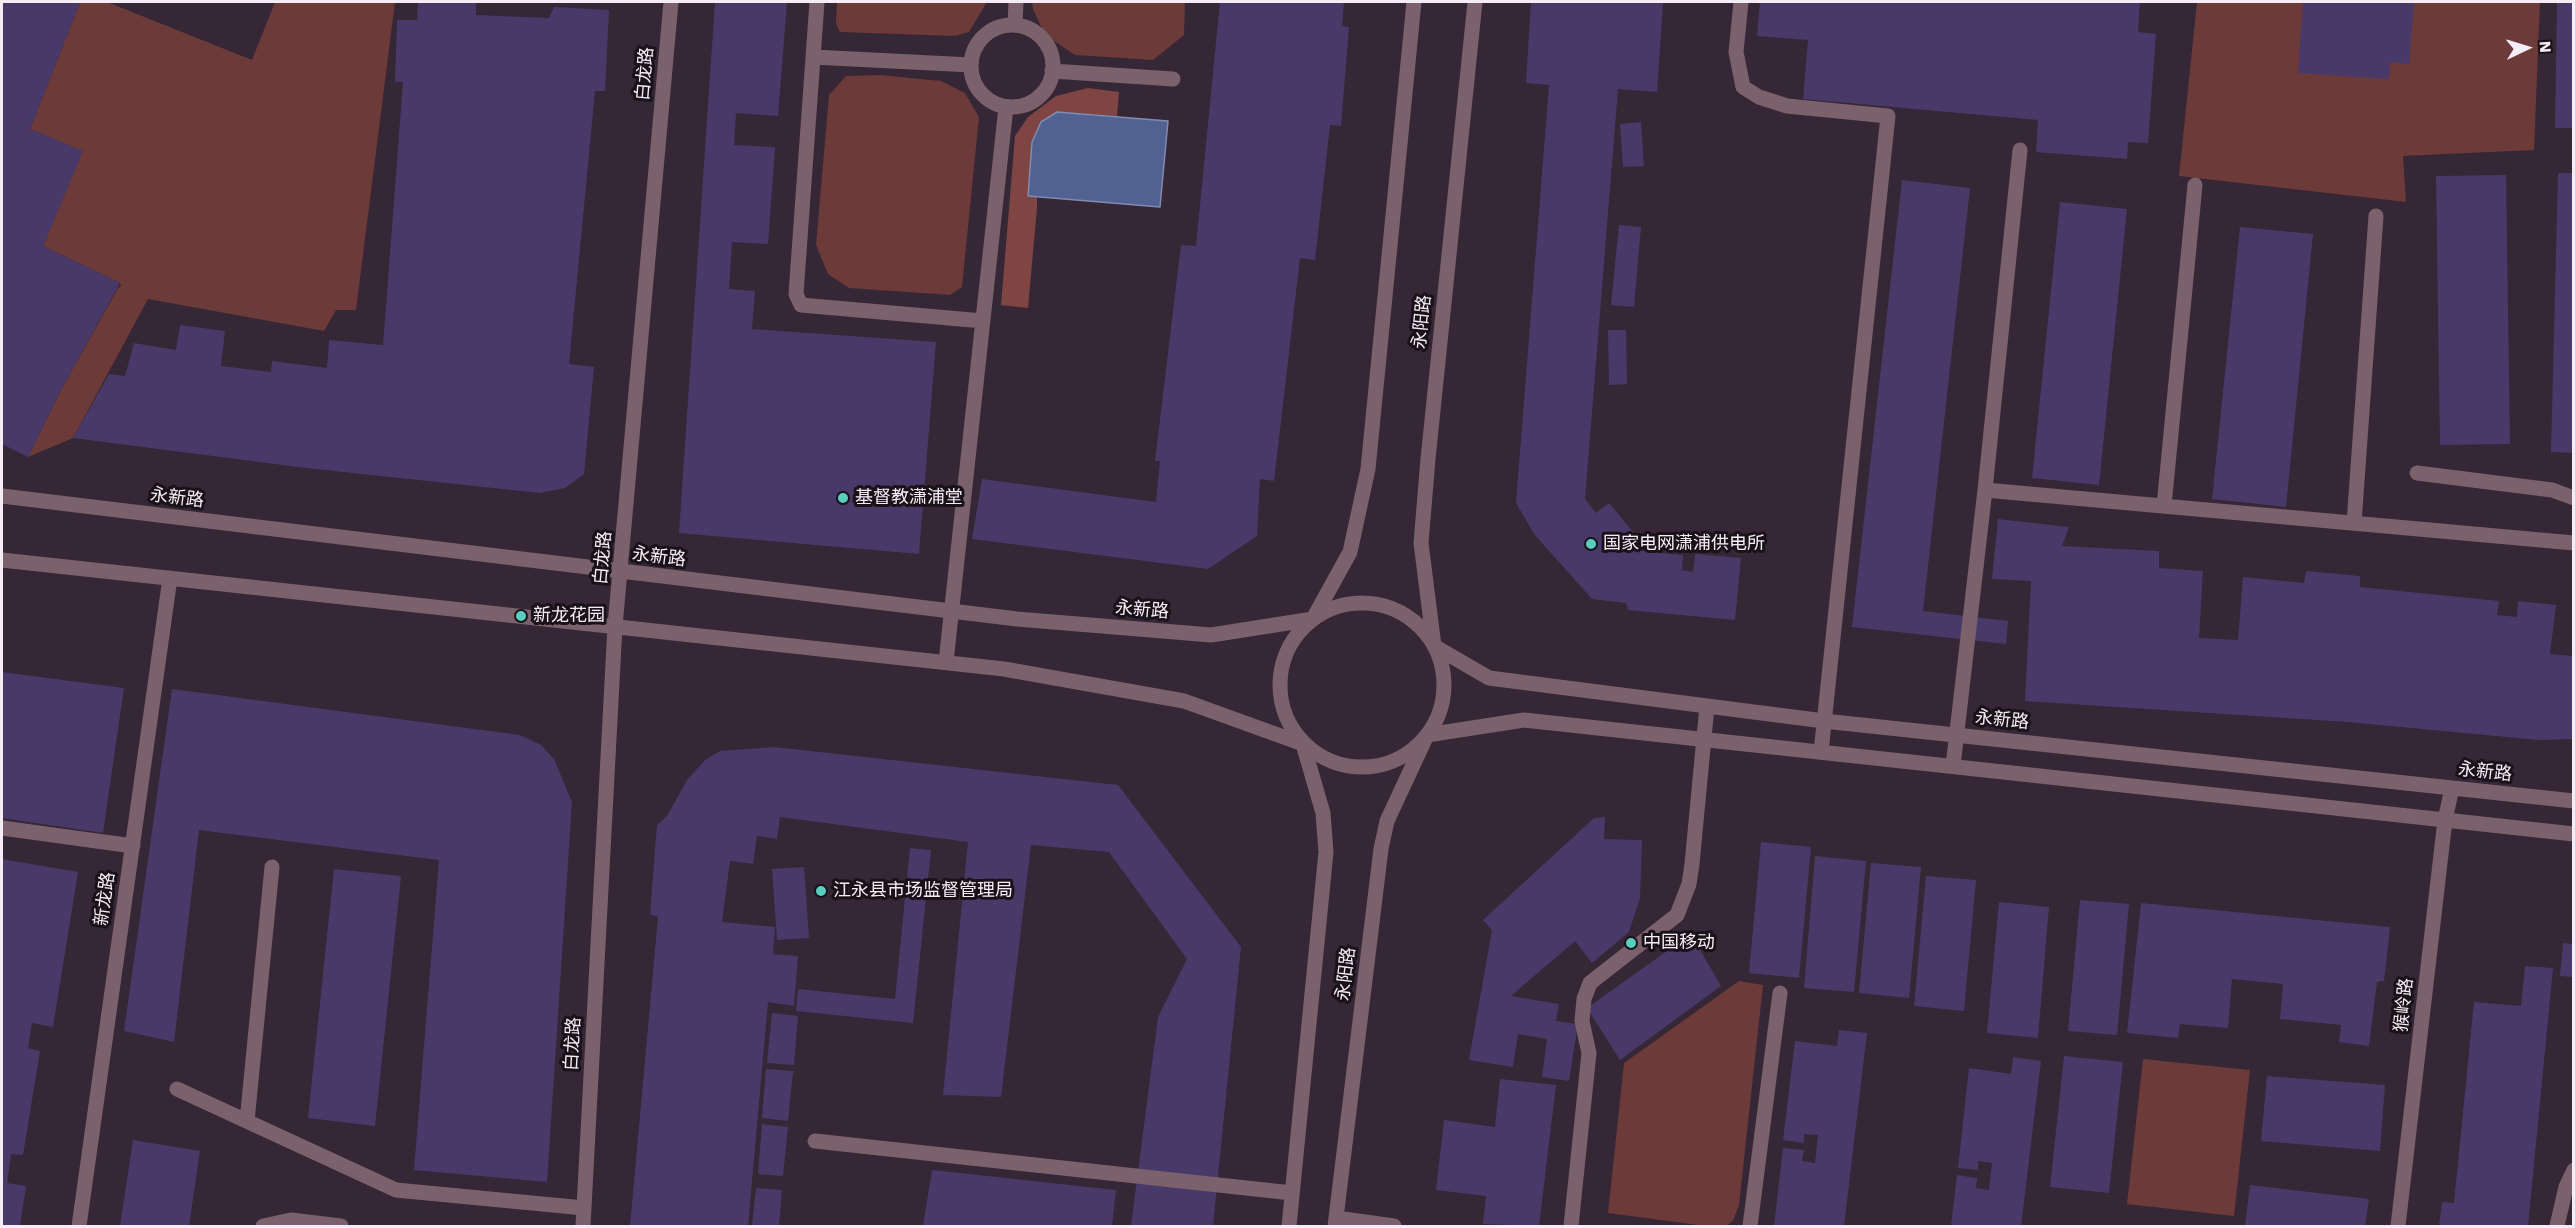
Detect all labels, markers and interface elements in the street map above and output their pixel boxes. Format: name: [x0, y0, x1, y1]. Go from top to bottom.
north arrow: [2497, 18, 2557, 78]
text: N: [2536, 40, 2555, 53]
street label: 白龙路: [632, 46, 658, 102]
street label: 永阳路: [1408, 294, 1436, 350]
street label: 永新路: [149, 484, 205, 512]
place label: 基督教潇浦堂: [855, 487, 963, 509]
marker: 基督教潇浦堂: [836, 491, 850, 505]
street label: 白龙路: [590, 530, 616, 586]
place label: 国家电网潇浦供电所: [1603, 533, 1765, 555]
marker: 国家电网潇浦供电所: [1584, 537, 1598, 551]
street label: 永新路: [631, 543, 687, 571]
street label: 永新路: [1114, 597, 1170, 623]
place label: 新龙花园: [533, 605, 605, 627]
marker: 新龙花园: [514, 609, 528, 623]
street label: 永新路: [1974, 706, 2030, 734]
street label: 永新路: [2457, 758, 2513, 786]
street label: 新龙路: [91, 871, 119, 927]
place label: 江永县市场监督管理局: [833, 880, 1013, 902]
marker: 江永县市场监督管理局: [814, 884, 828, 898]
place label: 中国移动: [1643, 932, 1715, 954]
marker: 中国移动: [1624, 936, 1638, 950]
street label: 永阳路: [1332, 946, 1360, 1002]
street label: 猴岭路: [2390, 977, 2418, 1033]
street label: 白龙路: [561, 1016, 585, 1072]

